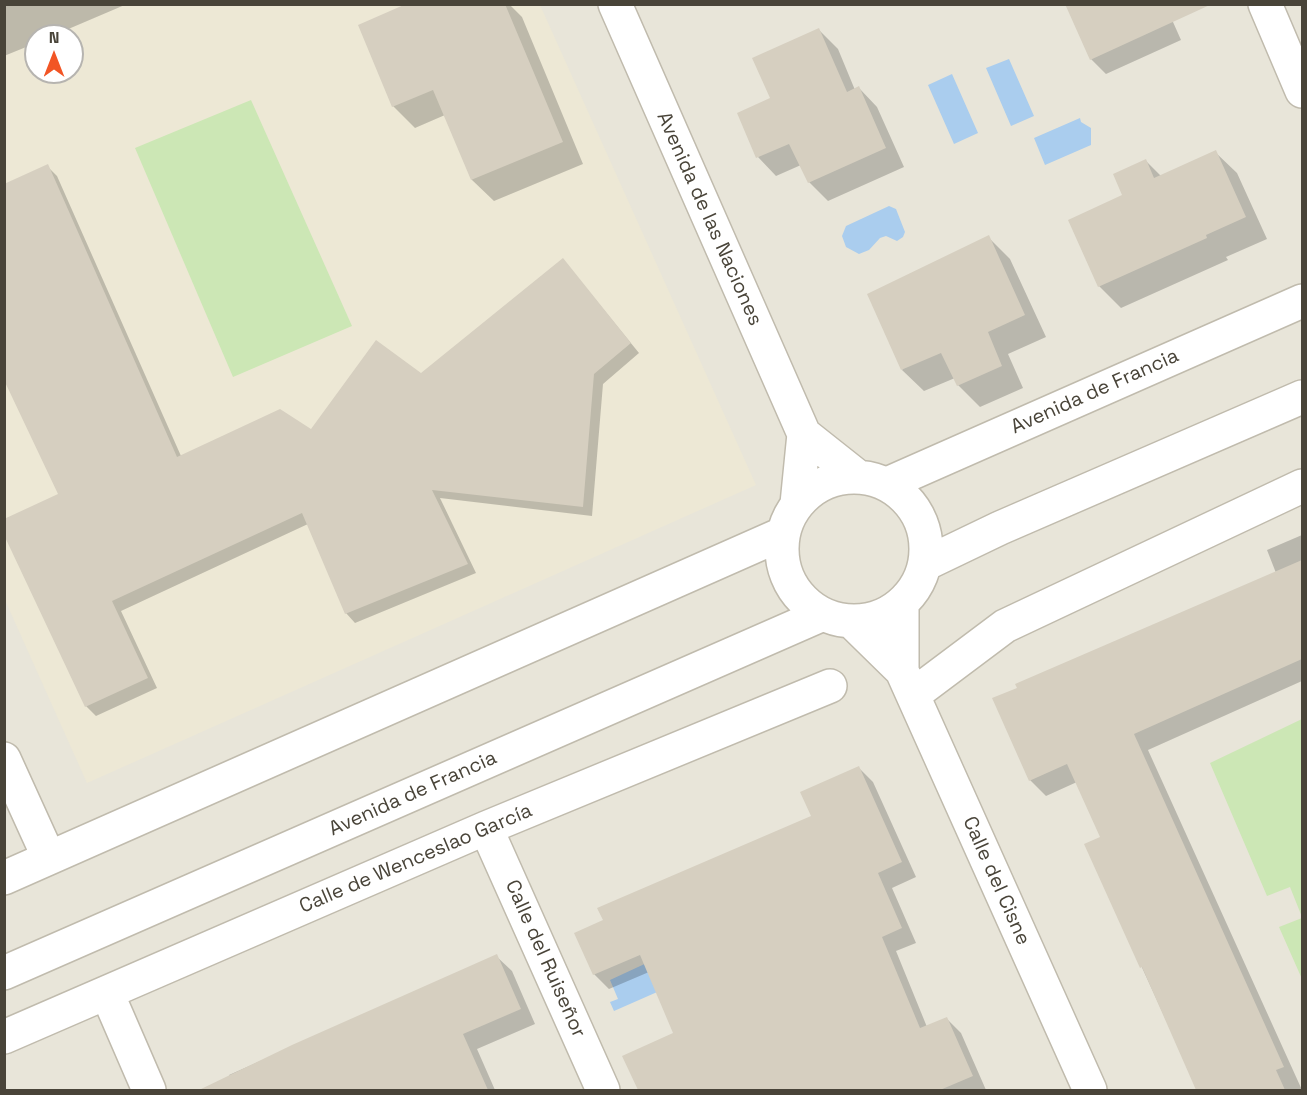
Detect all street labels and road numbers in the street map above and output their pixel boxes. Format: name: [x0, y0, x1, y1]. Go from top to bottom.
street label: Avenida de las Naciones: [651, 108, 767, 330]
street label: Avenida de Francia: [1007, 344, 1183, 440]
street label: Avenida de Francia: [325, 746, 501, 842]
street label: Calle de Wenceslao García: [296, 799, 536, 919]
street label: Calle del Cisne: [957, 813, 1035, 949]
street label: Calle del Ruiseñor: [499, 876, 591, 1042]

